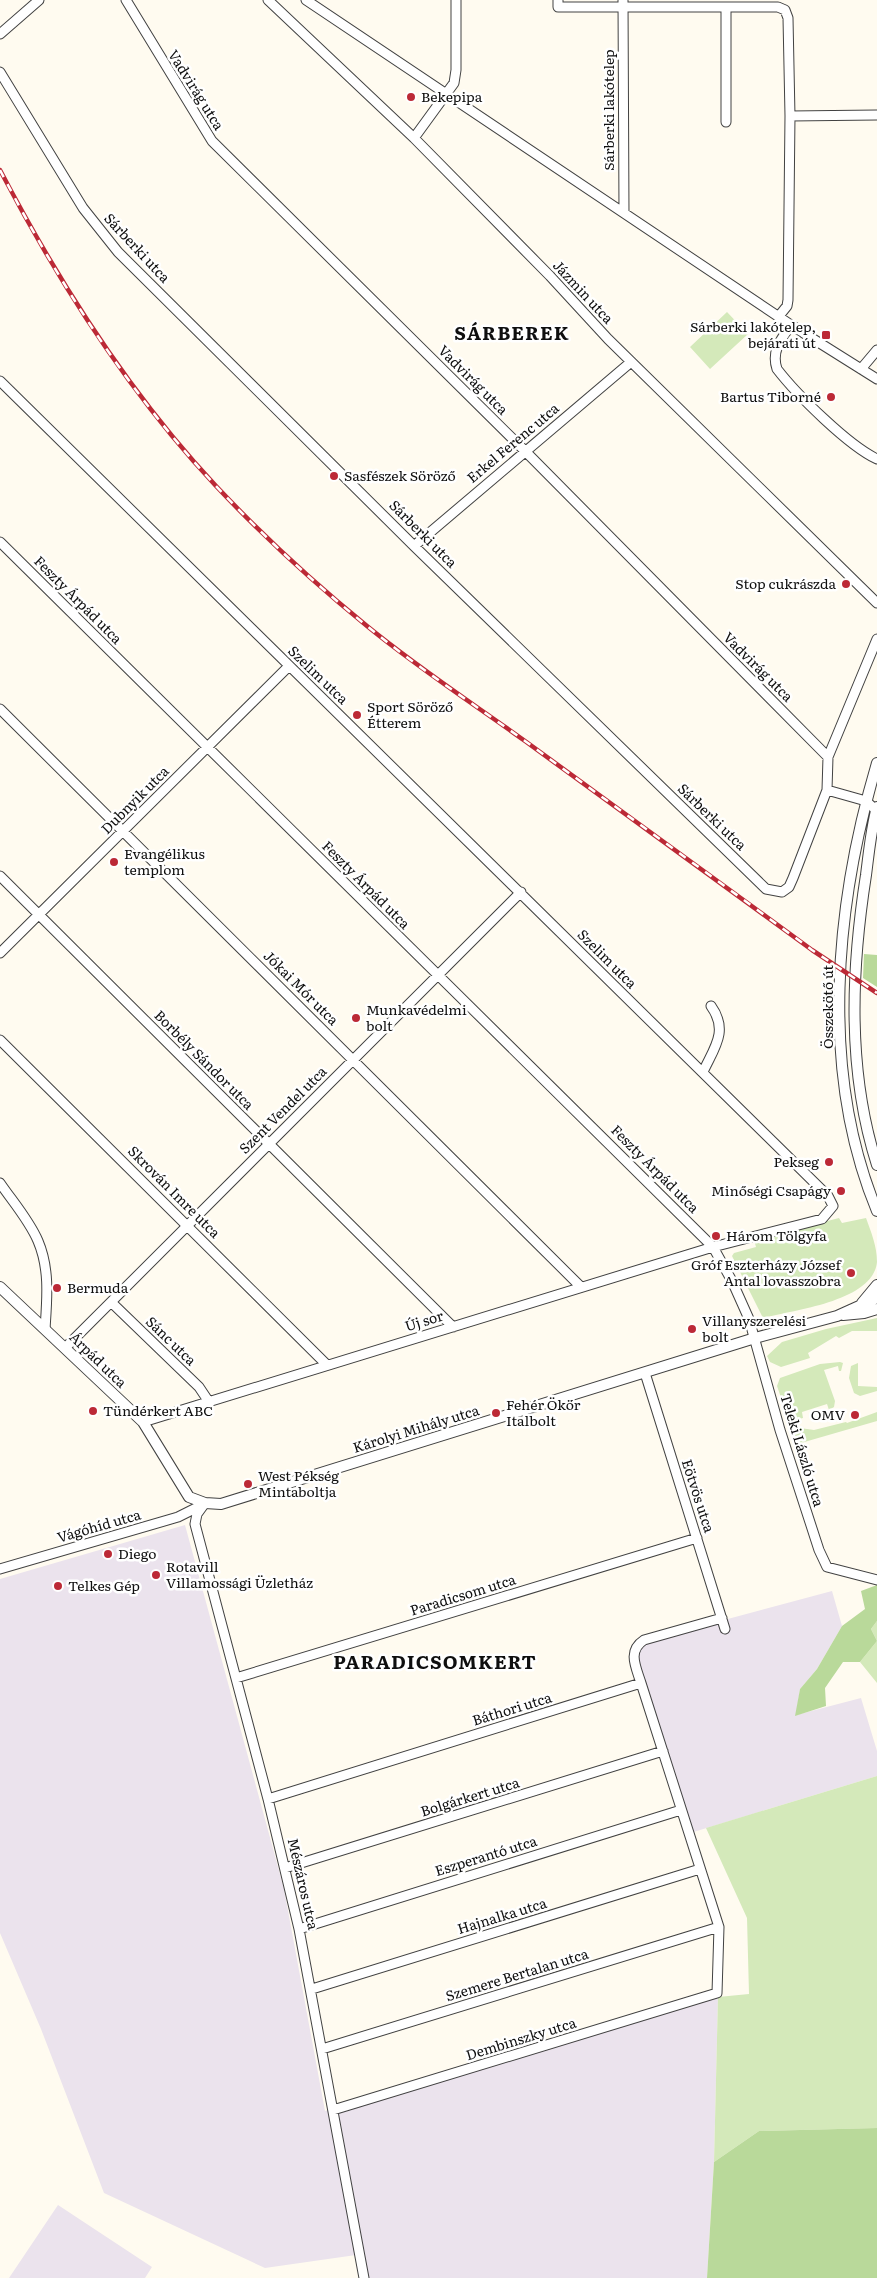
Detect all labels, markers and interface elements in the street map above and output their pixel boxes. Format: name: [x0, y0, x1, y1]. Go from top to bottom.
street label: Vadvirág utca: [164, 45, 230, 134]
street label: Sárberki lakótelep: [598, 49, 618, 171]
place label: Bekepipa: [421, 86, 483, 106]
marker: Bekepipa: [405, 91, 417, 103]
street label: Sárberki utca: [100, 208, 176, 287]
street label: Jázmin utca: [549, 255, 619, 328]
place label: Sárberki lakótelep, bejárati út: [690, 316, 816, 352]
district label: SÁRBEREK: [454, 318, 570, 346]
marker: Sárberki lakótelep, bejárati út: [820, 329, 832, 341]
street label: Vadvirág utca: [434, 340, 513, 419]
place label: Bartus Tiborné: [720, 386, 821, 406]
marker: Bartus Tiborné: [825, 391, 837, 403]
street label: Erkel Ferenc utca: [462, 397, 563, 487]
place label: Sasfészek Söröző: [344, 465, 456, 485]
marker: Sasfészek Söröző: [328, 470, 340, 482]
street label: Sárberki utca: [385, 495, 462, 572]
street label: Feszty Árpád utca: [30, 551, 128, 648]
place label: Stop cukrászda: [735, 573, 836, 593]
marker: Stop cukrászda: [840, 578, 852, 590]
street label: Vadvirág utca: [719, 627, 798, 706]
street label: Szelim utca: [284, 640, 353, 708]
place label: Sport Söröző Étterem: [367, 696, 453, 732]
marker: Sport Söröző Étterem: [351, 709, 363, 721]
street label: Dubnyik utca: [96, 761, 173, 838]
street label: Sárberki utca: [674, 778, 752, 855]
street label: Feszty Árpád utca: [318, 836, 416, 933]
place label: Evangélikus templom: [124, 843, 205, 879]
marker: Evangélikus templom: [108, 856, 120, 868]
street label: Szelim utca: [574, 924, 642, 993]
street label: Jókai Mór utca: [260, 945, 344, 1030]
street label: Összekötő út: [817, 965, 837, 1049]
place label: Munkavédelmi bolt: [366, 999, 467, 1035]
street label: Borbély Sándor utca: [150, 1005, 259, 1114]
marker: Munkavédelmi bolt: [350, 1012, 362, 1024]
street label: Szent Vendel utca: [234, 1061, 331, 1158]
street label: Feszty Árpád utca: [607, 1120, 705, 1217]
street label: Skrován Imre utca: [124, 1141, 226, 1242]
place label: Pekseg: [774, 1151, 819, 1171]
marker: Pekseg: [823, 1156, 835, 1168]
place label: Minőségi Csapágy: [711, 1180, 832, 1200]
marker: Minőségi Csapágy: [835, 1185, 847, 1197]
place label: Három Tölgyfa: [726, 1225, 827, 1245]
marker: Három Tölgyfa: [710, 1230, 722, 1242]
place label: Gróf Eszterházy József Antal lovasszobra: [691, 1254, 843, 1290]
marker: Gróf Eszterházy József Antal lovasszobra: [845, 1267, 857, 1279]
place label: Bermuda: [67, 1277, 129, 1297]
marker: Bermuda: [51, 1282, 63, 1294]
street label: Új sor: [402, 1305, 446, 1335]
place label: Villanyszerelési bolt: [702, 1310, 806, 1346]
street label: Sánc utca: [142, 1311, 202, 1370]
marker: Villanyszerelési bolt: [686, 1323, 698, 1335]
street label: Árpád utca: [66, 1327, 132, 1392]
street label: Teleki László utca: [776, 1391, 830, 1509]
place label: Fehér Ökör Italbolt: [506, 1394, 581, 1430]
street label: Károlyi Mihály utca: [350, 1399, 482, 1457]
place label: Tündérkert ABC: [103, 1400, 213, 1420]
place label: OMV: [811, 1404, 846, 1424]
marker: Tündérkert ABC: [87, 1405, 99, 1417]
marker: Fehér Ökör Italbolt: [490, 1407, 502, 1419]
marker: OMV: [849, 1409, 861, 1421]
street label: Eötvös utca: [678, 1456, 720, 1535]
place label: West Pékség Mintaboltja: [258, 1465, 339, 1501]
marker: West Pékség Mintaboltja: [242, 1478, 254, 1490]
street label: Vágóhíd utca: [54, 1503, 143, 1547]
place label: Diego: [118, 1543, 156, 1563]
marker: Diego: [102, 1548, 114, 1560]
place label: Rotavill Villamossági Üzletház: [166, 1556, 313, 1592]
street label: Paradicsom utca: [407, 1568, 518, 1620]
marker: Rotavill Villamossági Üzletház: [150, 1569, 162, 1581]
place label: Telkes Gép: [68, 1575, 140, 1595]
marker: Telkes Gép: [52, 1580, 64, 1592]
district label: PARADICSOMKERT: [333, 1647, 537, 1675]
street label: Báthori utca: [470, 1686, 554, 1730]
street label: Bolgárkert utca: [418, 1771, 522, 1821]
street label: Eszperantó utca: [432, 1830, 540, 1880]
street label: Mészáros utca: [284, 1836, 324, 1932]
street label: Hajnalka utca: [455, 1892, 549, 1938]
street label: Szemere Bertalan utca: [443, 1943, 591, 2005]
street label: Dembinszky utca: [463, 2012, 579, 2064]

